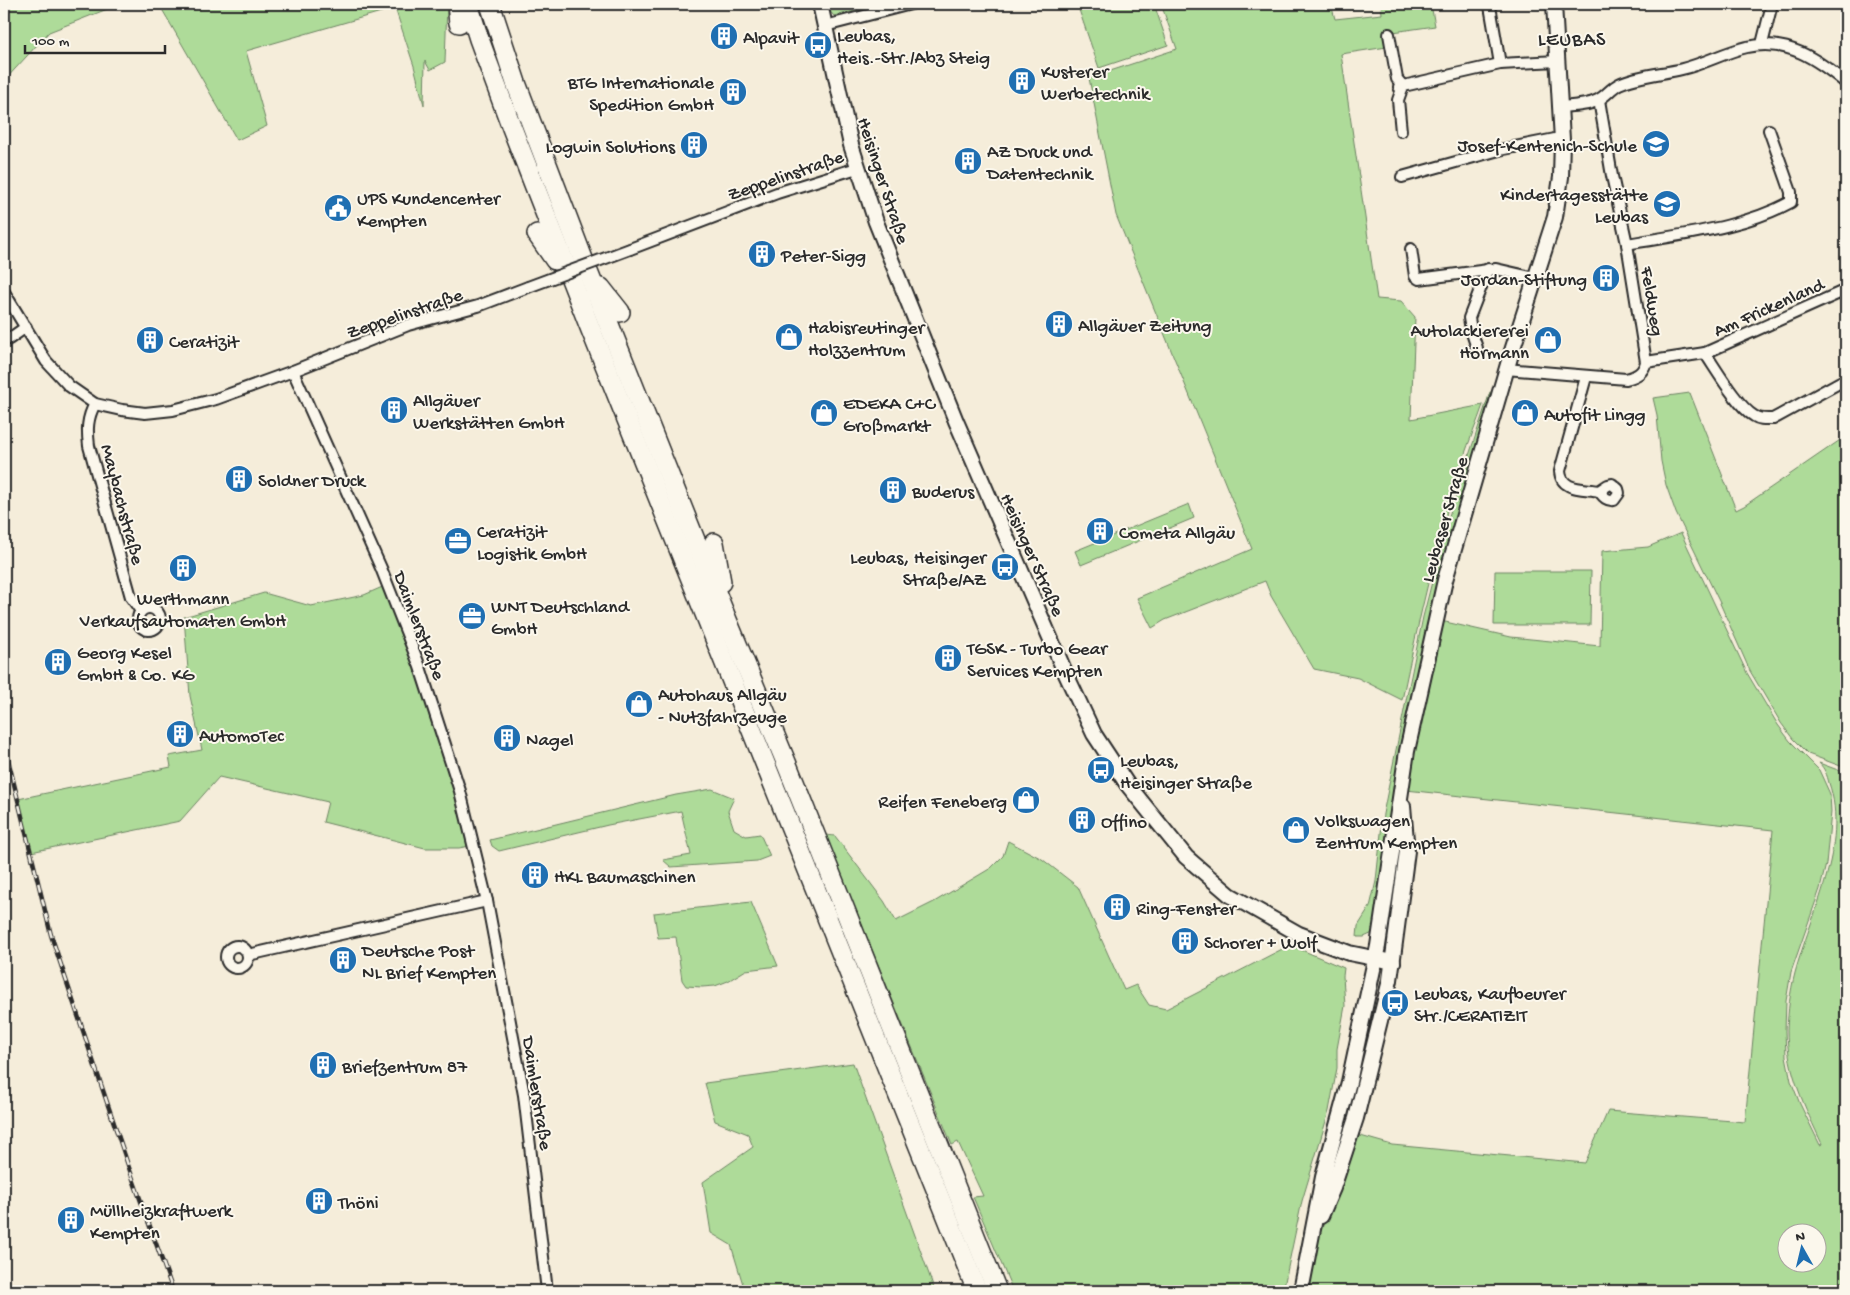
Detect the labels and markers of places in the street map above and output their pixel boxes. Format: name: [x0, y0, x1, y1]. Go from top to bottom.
building icon: Alpavit: [709, 21, 739, 51]
place label: Leubas, Heis.-Str./Abz Steig: [837, 26, 990, 71]
place label: Alpavit: [743, 28, 801, 51]
bus stop icon: Leubas, Heis.-Str./Abz Steig: [803, 30, 833, 60]
place label: Kusterer Werbetechnik: [1041, 62, 1151, 107]
building icon: Kusterer Werbetechnik: [1007, 66, 1037, 96]
place label: BTG Internationale Spedition GmbH: [567, 73, 714, 118]
building icon: BTG Internationale Spedition GmbH: [718, 77, 748, 107]
school or university icon: Josef-Kentenich-Schule: [1641, 129, 1671, 159]
building icon: Logwin Solutions: [679, 130, 709, 160]
place label: Josef-Kentenich-Schule: [1457, 136, 1637, 159]
place label: Logwin Solutions: [545, 137, 676, 160]
place label: AZ Druck und Datentechnik: [985, 142, 1094, 187]
building icon: AZ Druck und Datentechnik: [953, 146, 983, 176]
place label: Kindertagesstätte Leubas: [1500, 185, 1649, 230]
place label: UPS Kundencenter Kempten: [357, 189, 502, 234]
school or university icon: Kindertagesstätte Leubas: [1652, 189, 1682, 219]
public building icon: UPS Kundencenter Kempten: [323, 193, 353, 223]
building icon: Peter-Sigg: [747, 239, 777, 269]
place label: Peter-Sigg: [780, 246, 866, 269]
building icon: Jordan-Stiftung: [1591, 263, 1621, 293]
place label: Jordan-Stiftung: [1461, 270, 1587, 293]
building icon: Allgäuer Zeitung: [1044, 309, 1074, 339]
place label: Allgäuer Zeitung: [1078, 316, 1212, 339]
place label: Habisreutinger Holzzentrum: [808, 318, 927, 363]
place label: Autolackiererei Hörmann: [1410, 321, 1529, 366]
shop icon: Habisreutinger Holzzentrum: [774, 322, 804, 352]
building icon: Ceratizit: [135, 325, 165, 355]
shop icon: Autolackiererei Hörmann: [1533, 325, 1563, 355]
place label: Ceratizit: [169, 332, 241, 355]
place label: Allgäuer Werkstätten GmbH: [413, 391, 565, 436]
place label: EDEKA C+C Großmarkt: [843, 394, 937, 439]
building icon: Allgäuer Werkstätten GmbH: [379, 395, 409, 425]
shop icon: EDEKA C+C Großmarkt: [809, 398, 839, 428]
shop icon: Autofit Lingg: [1510, 398, 1540, 428]
place label: Autofit Lingg: [1544, 405, 1646, 428]
building icon: Soldner Druck: [224, 464, 254, 494]
place label: Soldner Druck: [258, 471, 367, 494]
building icon: Buderus: [878, 475, 908, 505]
place label: Buderus: [911, 482, 975, 505]
building icon: Cometa Allgäu: [1085, 516, 1115, 546]
place label: Ceratizit Logistik GmbH: [477, 522, 587, 567]
place label: Cometa Allgäu: [1119, 523, 1235, 546]
office icon: Ceratizit Logistik GmbH: [443, 526, 473, 556]
place label: Leubas, Heisinger Straße/AZ: [850, 548, 988, 593]
bus stop icon: Leubas, Heisinger Straße/AZ: [990, 552, 1020, 582]
building icon: Werthmann Verkaufsautomaten GmbH: [168, 553, 198, 583]
place label: Werthmann Verkaufsautomaten GmbH: [79, 589, 286, 634]
place label: WNT Deutschland GmbH: [491, 597, 631, 642]
office icon: WNT Deutschland GmbH: [457, 601, 487, 631]
place label: TGSK - Turbo Gear Services Kempten: [966, 639, 1109, 684]
place label: Georg Kesel GmbH & Co. KG: [77, 643, 195, 688]
building icon: TGSK - Turbo Gear Services Kempten: [933, 643, 963, 673]
building icon: Georg Kesel GmbH & Co. KG: [43, 647, 73, 677]
place label: Autohaus Allgäu - Nutzfahrzeuge: [658, 685, 787, 730]
shop icon: Autohaus Allgäu - Nutzfahrzeuge: [624, 689, 654, 719]
building icon: AutomoTec: [165, 719, 195, 749]
building icon: Nagel: [492, 723, 522, 753]
place label: AutomoTec: [199, 726, 284, 749]
place label: Nagel: [526, 730, 574, 753]
place label: Leubas, Heisinger Straße: [1120, 751, 1252, 796]
bus stop icon: Leubas, Heisinger Straße: [1086, 755, 1116, 785]
shop icon: Reifen Feneberg: [1011, 785, 1041, 815]
place label: Reifen Feneberg: [878, 792, 1007, 815]
building icon: Offino: [1067, 805, 1097, 835]
place label: Volkswagen Zentrum Kempten: [1314, 811, 1457, 856]
place label: Offino: [1101, 812, 1147, 835]
shop icon: Volkswagen Zentrum Kempten: [1281, 815, 1311, 845]
building icon: HKL Baumaschinen: [520, 860, 550, 890]
place label: HKL Baumaschinen: [554, 867, 696, 890]
building icon: Ring-Fenster: [1102, 892, 1132, 922]
place label: Ring-Fenster: [1136, 899, 1238, 922]
building icon: Schorer + Wolf: [1170, 926, 1200, 956]
place label: Schorer + Wolf: [1204, 933, 1319, 956]
place label: Deutsche Post NL Brief Kempten: [360, 941, 496, 986]
building icon: Deutsche Post NL Brief Kempten: [328, 945, 358, 975]
place label: Leubas, Kaufbeurer Str./CERATIZIT: [1414, 984, 1568, 1029]
bus stop icon: Leubas, Kaufbeurer Str./CERATIZIT: [1380, 988, 1410, 1018]
building icon: Briefzentrum 87: [308, 1050, 338, 1080]
place label: Briefzentrum 87: [341, 1057, 468, 1080]
building icon: Thöni: [304, 1186, 334, 1216]
place label: Thöni: [337, 1193, 379, 1216]
place label: Müllheizkraftwerk Kempten: [90, 1201, 234, 1246]
building icon: Müllheizkraftwerk Kempten: [56, 1205, 86, 1235]

